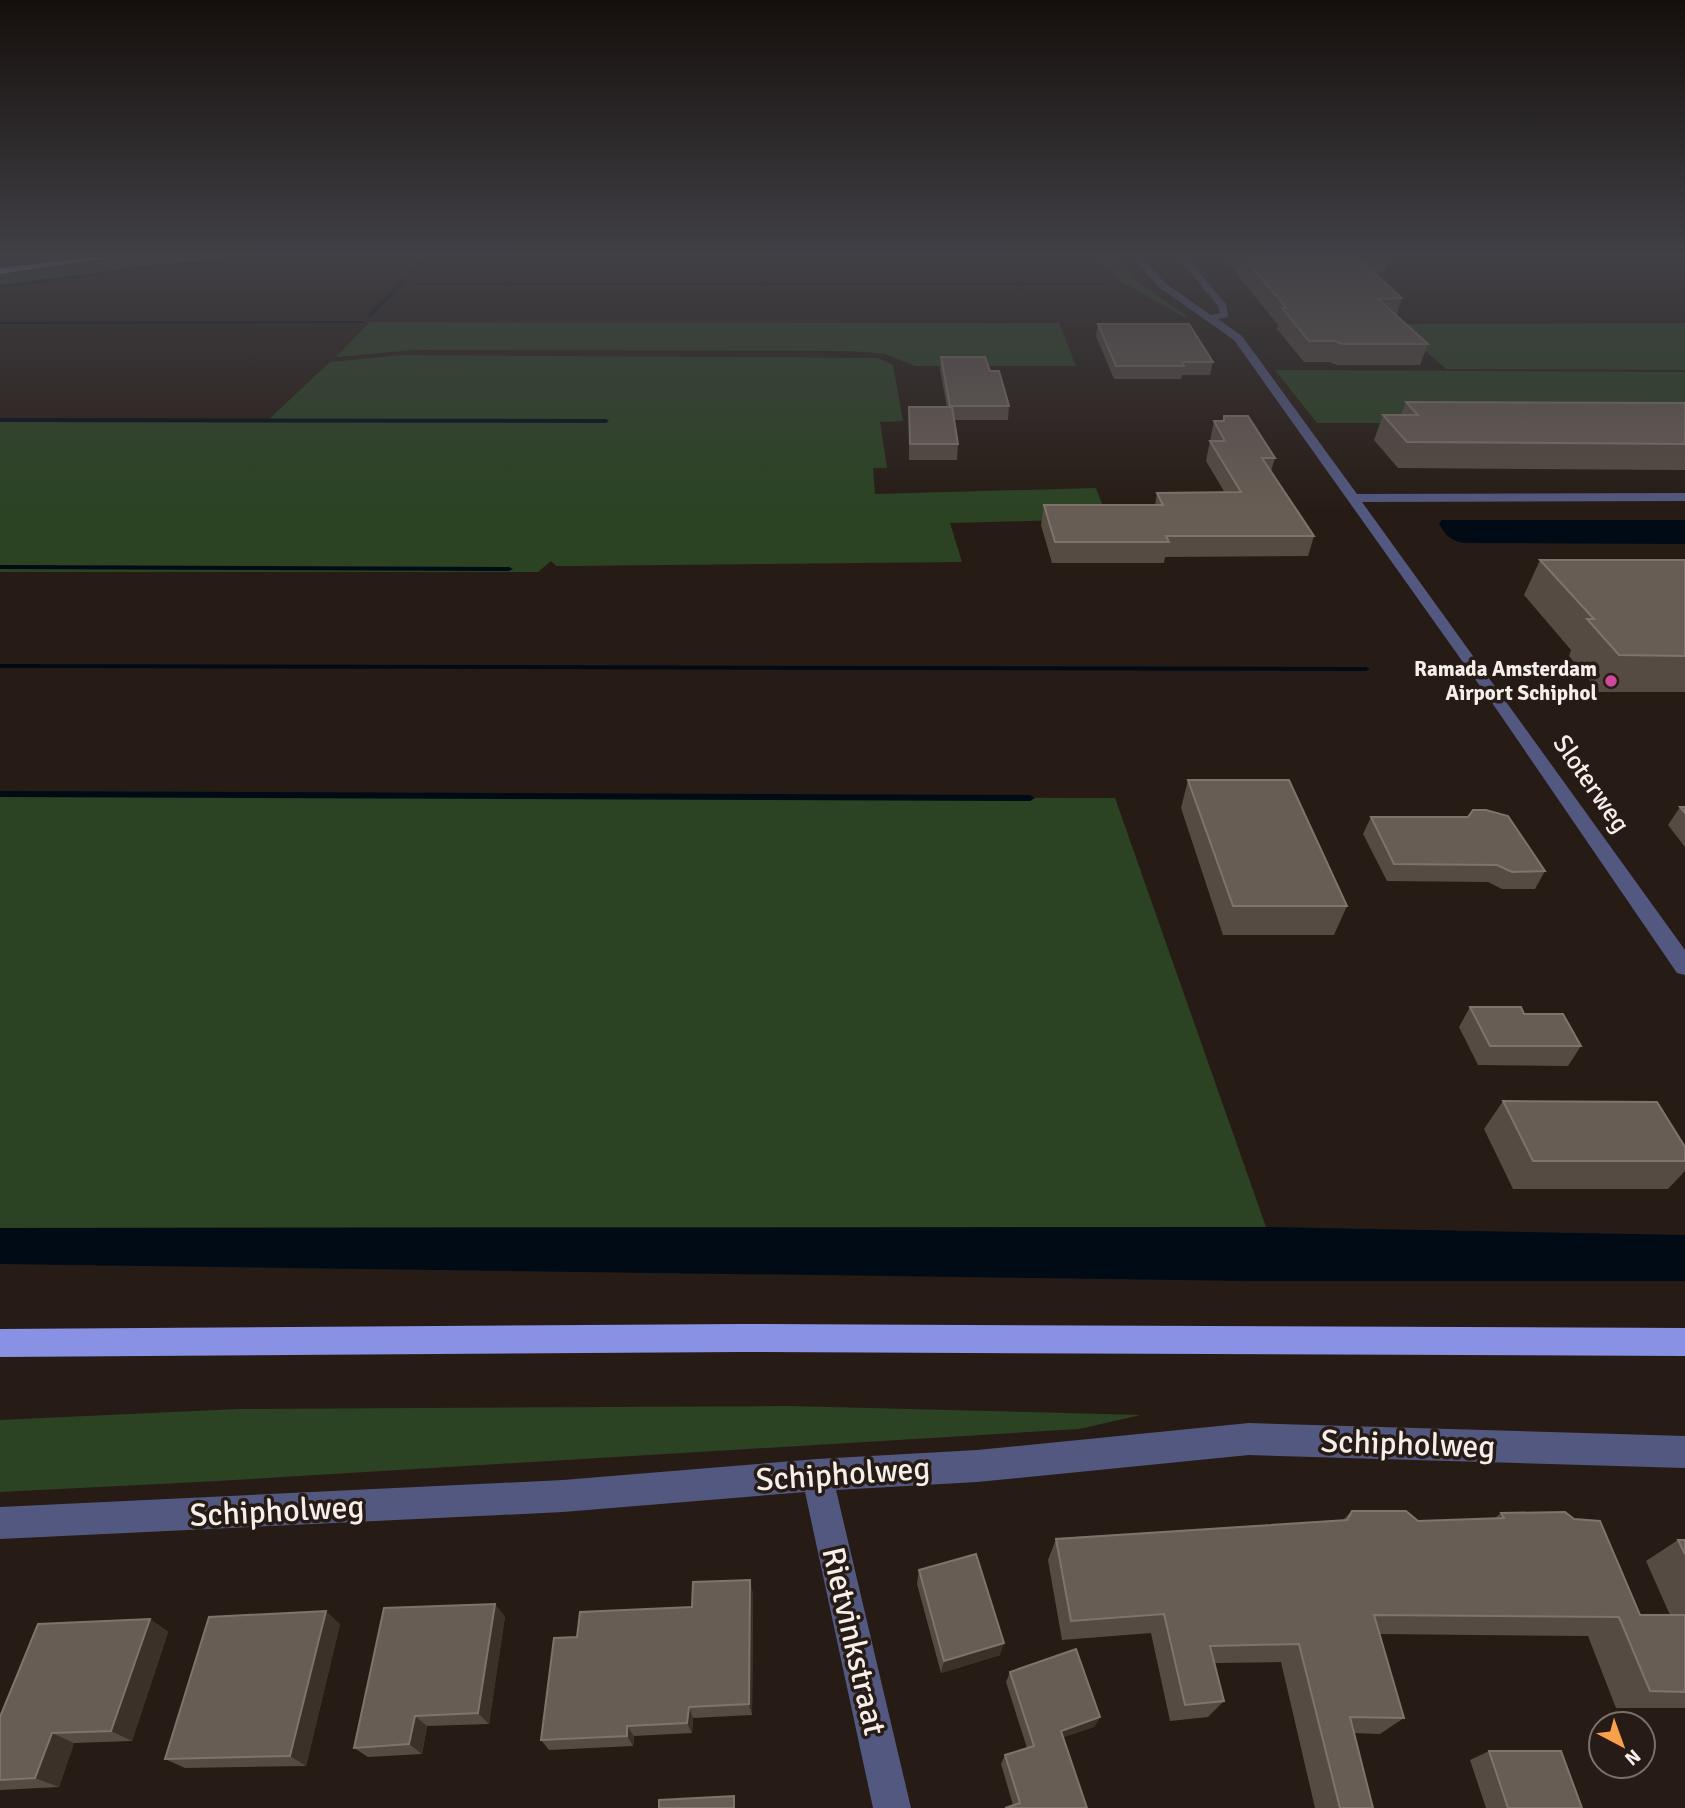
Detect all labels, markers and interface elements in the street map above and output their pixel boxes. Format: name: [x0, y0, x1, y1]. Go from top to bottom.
place label: Ramada Amsterdam Airport Schiphol: [1414, 656, 1597, 706]
marker: Ramada Amsterdam Airport Schiphol: [1603, 673, 1619, 689]
street label: Sloterweg: [1546, 729, 1636, 839]
street label: Schipholweg: [1320, 1421, 1496, 1467]
street label: Schipholweg: [754, 1448, 932, 1500]
street label: Schipholweg: [189, 1487, 365, 1535]
street label: Rietvinkstraat: [813, 1543, 895, 1739]
north arrow: [1587, 1710, 1657, 1780]
text: N: [1620, 1744, 1645, 1770]

